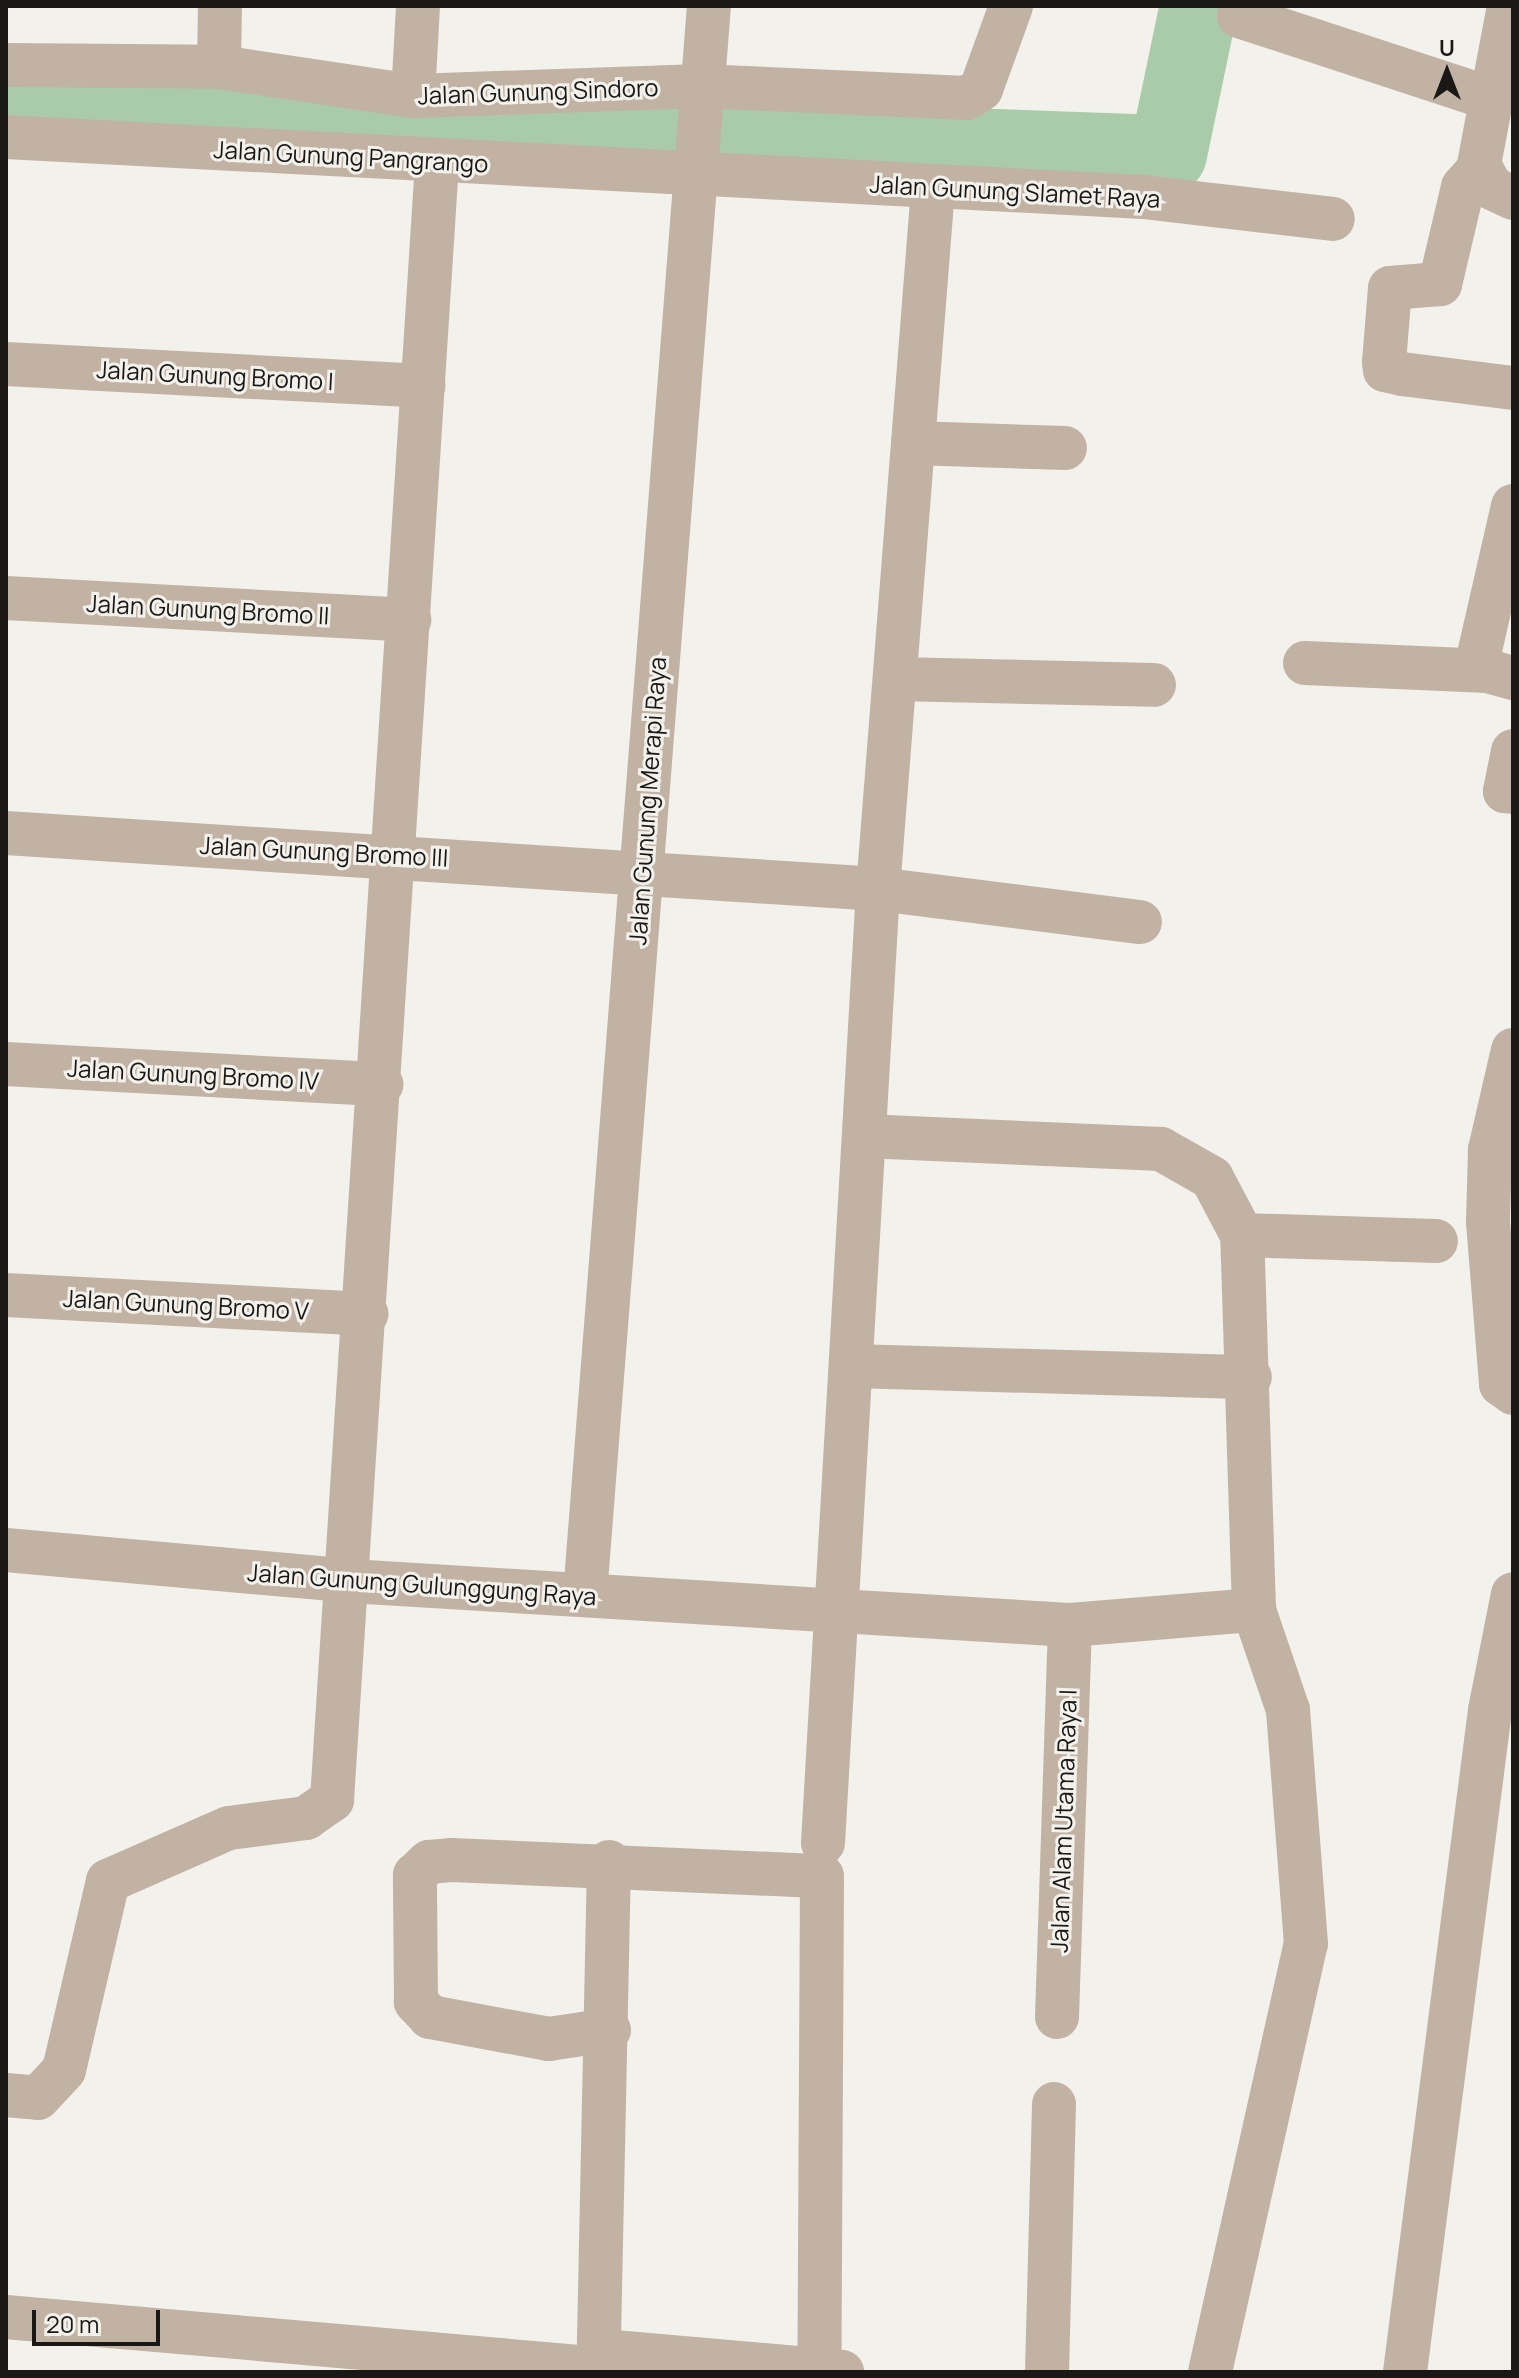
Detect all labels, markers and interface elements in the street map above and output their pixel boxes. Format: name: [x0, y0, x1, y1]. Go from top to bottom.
north arrow: [1407, 32, 1487, 112]
text: U: [1439, 33, 1455, 63]
street label: Jalan Gunung Sindoro: [417, 72, 659, 110]
street label: Jalan Gunung Pangrango: [213, 134, 489, 178]
street label: Jalan Gunung Slamet Raya: [869, 169, 1161, 213]
street label: Jalan Gunung Bromo I: [96, 354, 334, 396]
street label: Jalan Gunung Bromo II: [86, 588, 330, 630]
street label: Jalan Gunung Merapi Raya: [623, 656, 671, 946]
street label: Jalan Gunung Bromo III: [199, 830, 449, 872]
street label: Jalan Gunung Bromo IV: [66, 1053, 320, 1095]
street label: Jalan Gunung Bromo V: [62, 1283, 310, 1325]
street label: Jalan Gunung Gulunggung Raya: [246, 1557, 598, 1611]
street label: Jalan Alam Utama Raya I: [1044, 1689, 1082, 1953]
scale bar: [36, 2294, 164, 2344]
text: 20 m: [46, 2307, 99, 2340]

